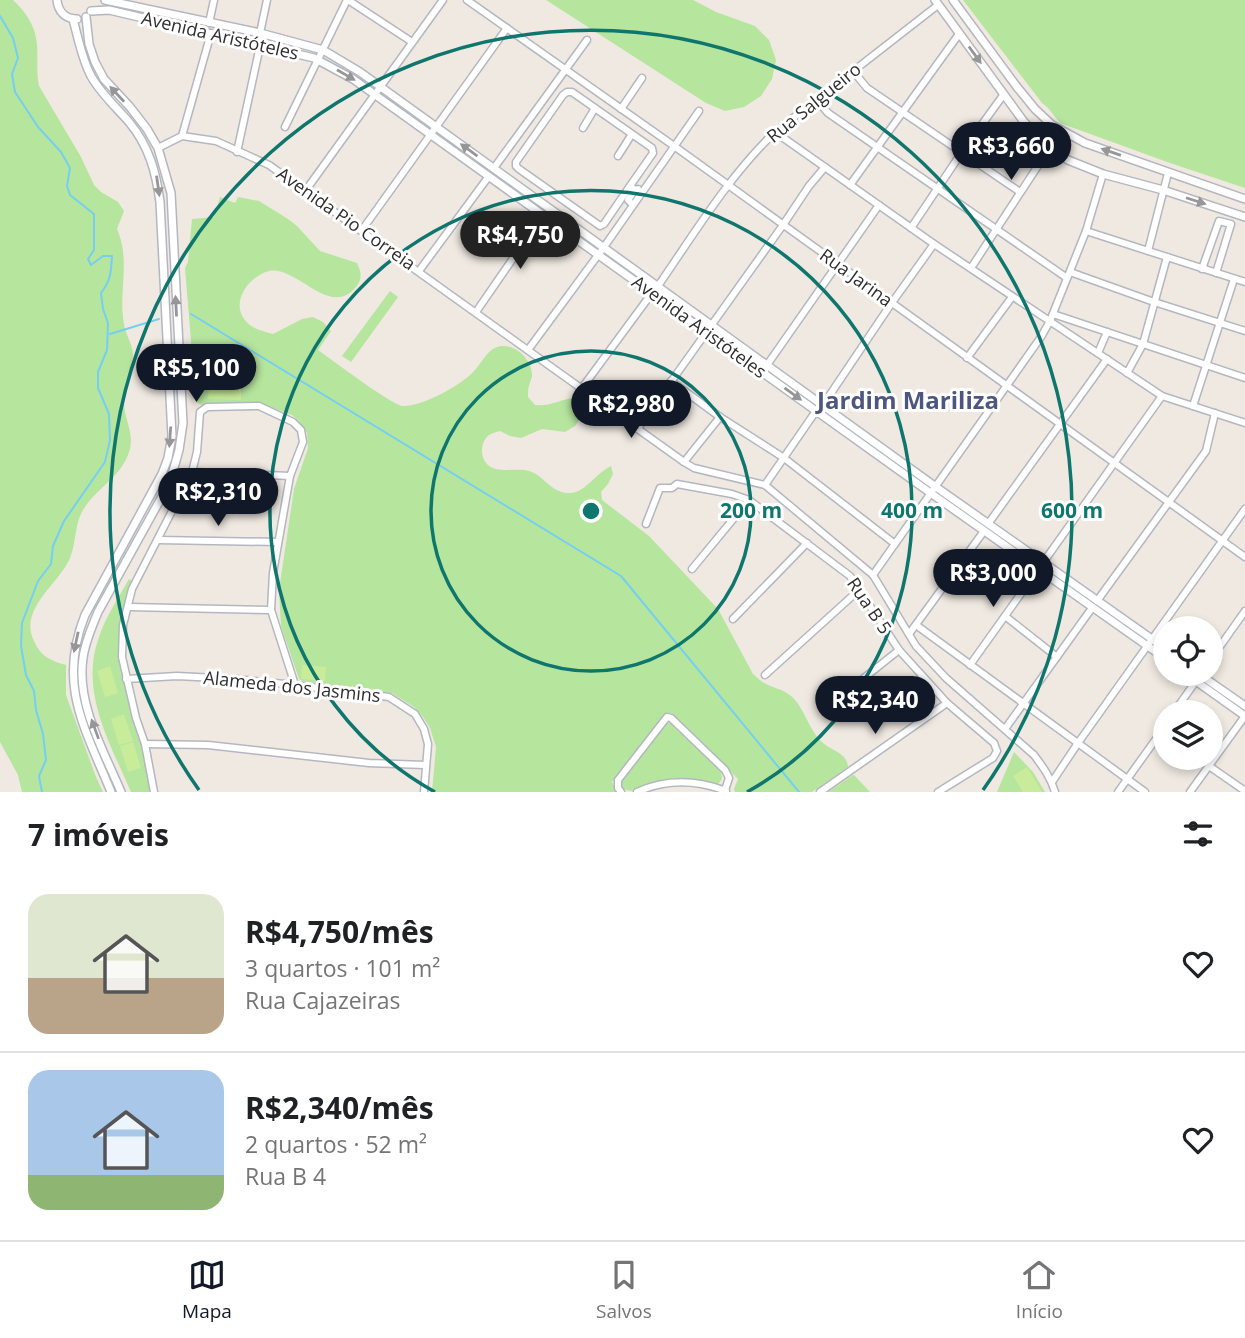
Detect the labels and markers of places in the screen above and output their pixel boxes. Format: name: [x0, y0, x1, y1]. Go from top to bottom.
pin: R$3,660: [946, 122, 1076, 182]
pin: R$4,750: [455, 212, 585, 271]
pin: R$5,100: [131, 344, 261, 404]
pin: R$2,980: [566, 380, 696, 440]
pin: R$2,310: [153, 468, 283, 528]
centre of rings: [579, 499, 603, 523]
pin: R$3,000: [928, 550, 1058, 609]
pin: R$2,340: [810, 676, 940, 736]

